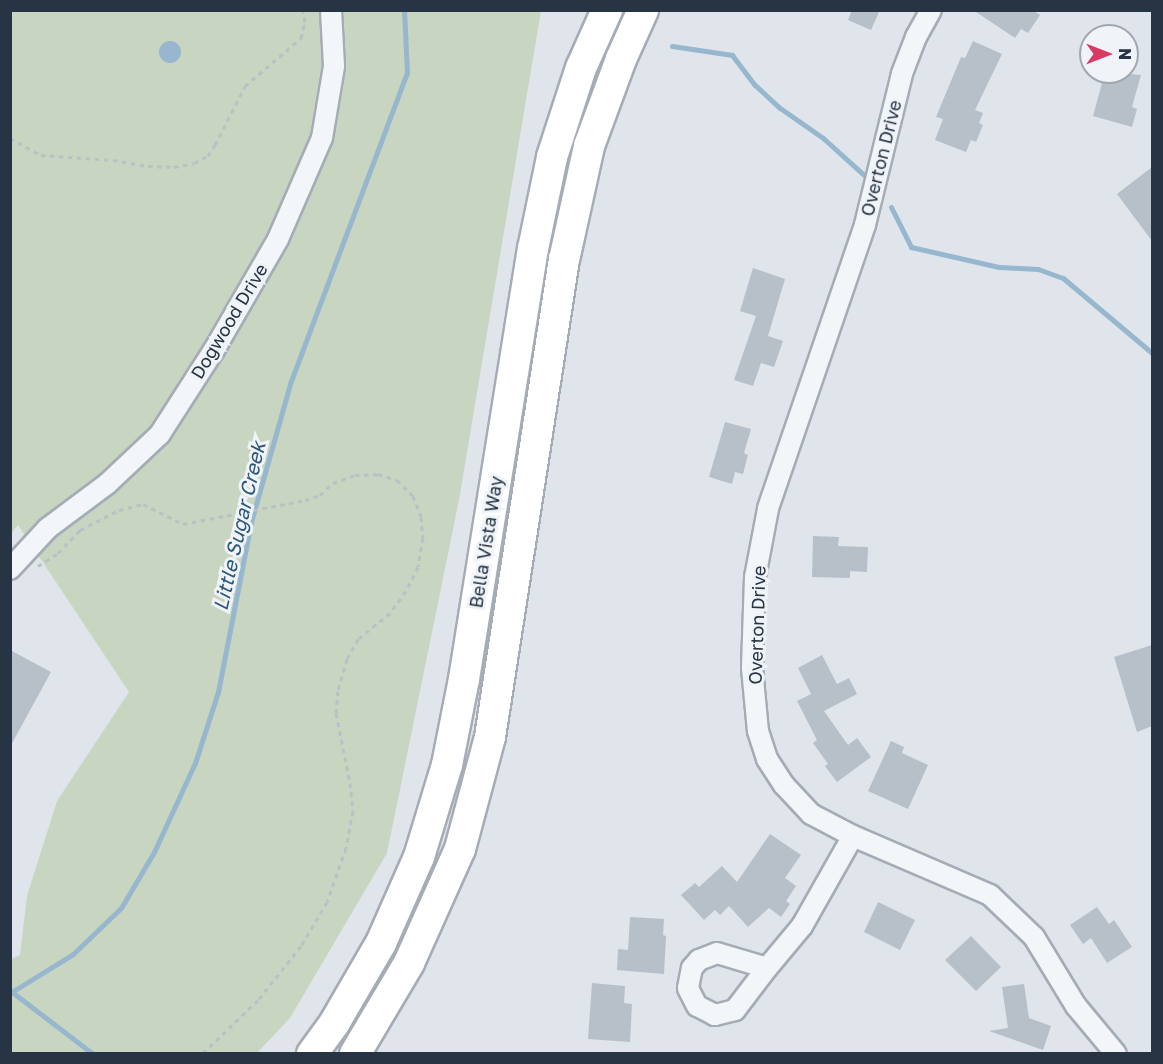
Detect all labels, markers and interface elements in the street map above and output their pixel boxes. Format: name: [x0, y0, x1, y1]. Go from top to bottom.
north arrow: [1079, 24, 1139, 84]
text: N: [1115, 48, 1135, 60]
street label: Overton Drive: [856, 98, 906, 218]
street label: Dogwood Drive: [186, 259, 272, 383]
water label: Little Sugar Creek: [208, 439, 270, 613]
street label: Bella Vista Way: [465, 474, 507, 610]
street label: Overton Drive: [744, 565, 770, 685]

